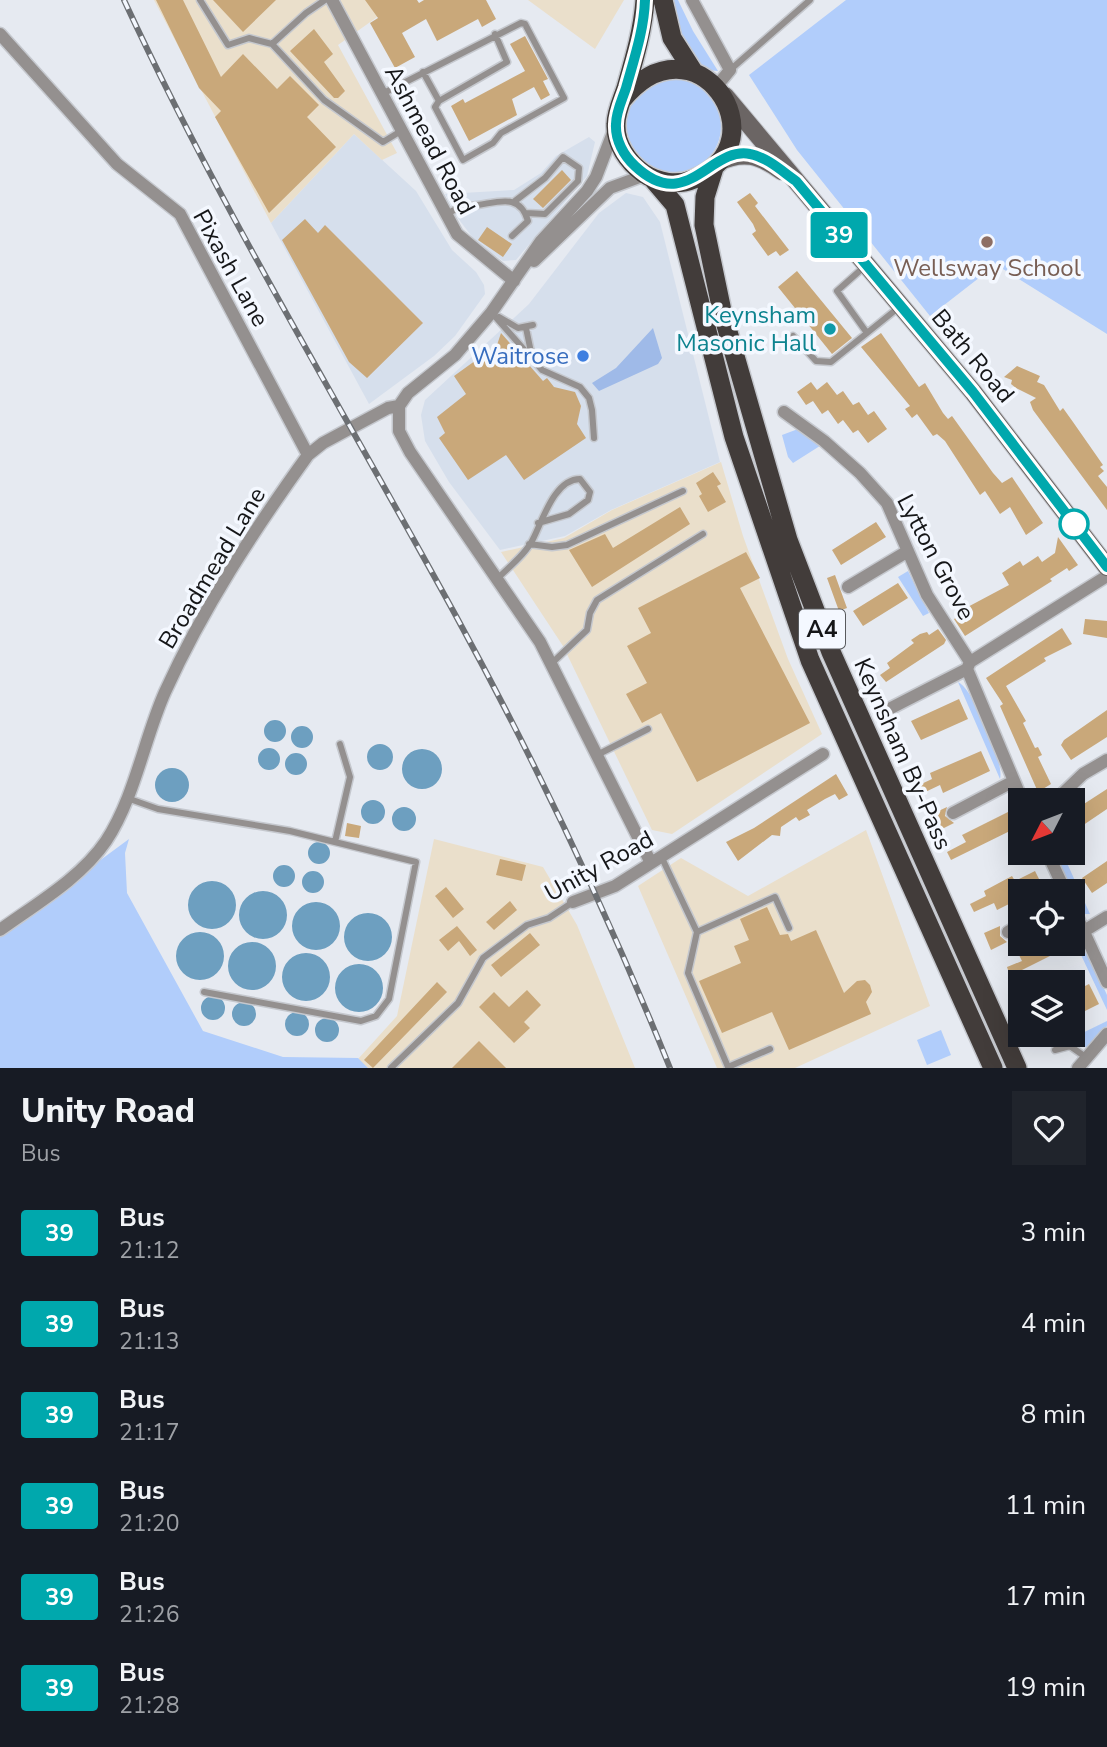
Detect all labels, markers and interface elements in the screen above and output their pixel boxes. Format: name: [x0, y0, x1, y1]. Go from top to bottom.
street label: Ashmead Road: [377, 60, 483, 220]
street label: Pixash Lane: [186, 204, 276, 332]
line badge: 39: [808, 212, 870, 258]
text: 39: [825, 219, 853, 251]
marker: Wellsway School: [979, 234, 995, 250]
place label: Wellsway School: [893, 252, 1081, 284]
place label: Keynsham Masonic Hall: [676, 299, 816, 359]
street label: Bath Road: [924, 302, 1022, 410]
marker: Keynsham Masonic Hall: [822, 321, 838, 337]
place label: Waitrose: [471, 340, 569, 372]
marker: Waitrose: [575, 348, 591, 364]
street label: Broadmead Lane: [151, 481, 273, 655]
street label: Lytton Grove: [889, 489, 983, 625]
unlabelled marker: [1059, 509, 1089, 539]
road number: A4: [799, 610, 845, 649]
street label: Keynsham By-Pass: [846, 653, 960, 855]
north arrow: [1008, 788, 1085, 864]
map controls: [1008, 788, 1085, 1047]
street label: Unity Road: [539, 823, 659, 909]
button: locate: [1008, 879, 1085, 956]
button: layers: [1008, 970, 1085, 1047]
text: Unity Road: [21, 1089, 195, 1134]
button: heart: [1012, 1091, 1086, 1165]
text: Bus: [21, 1138, 61, 1169]
text: Bus: [119, 1200, 165, 1235]
text: 3 min: [1021, 1215, 1086, 1250]
text: 39: [45, 1217, 74, 1249]
text: 21:12: [119, 1235, 179, 1266]
text: Bus: [119, 1291, 165, 1326]
text: 4 min: [1021, 1306, 1086, 1341]
text: 39: [45, 1308, 74, 1340]
text: 21:13: [119, 1326, 179, 1357]
text: Bus: [119, 1382, 165, 1417]
text: 8 min: [1021, 1397, 1086, 1432]
text: 39: [45, 1399, 74, 1431]
text: 21:17: [119, 1417, 179, 1448]
text: Bus: [119, 1473, 165, 1508]
text: 11 min: [1005, 1488, 1086, 1523]
text: 39: [45, 1490, 74, 1522]
text: 21:20: [119, 1508, 179, 1539]
text: Bus: [119, 1564, 165, 1599]
text: 17 min: [1005, 1579, 1086, 1614]
text: 39: [45, 1581, 74, 1613]
text: 21:26: [119, 1599, 179, 1630]
text: Bus: [119, 1655, 165, 1690]
text: 19 min: [1005, 1670, 1086, 1705]
text: 39: [45, 1672, 74, 1704]
text: 21:28: [119, 1690, 179, 1721]

